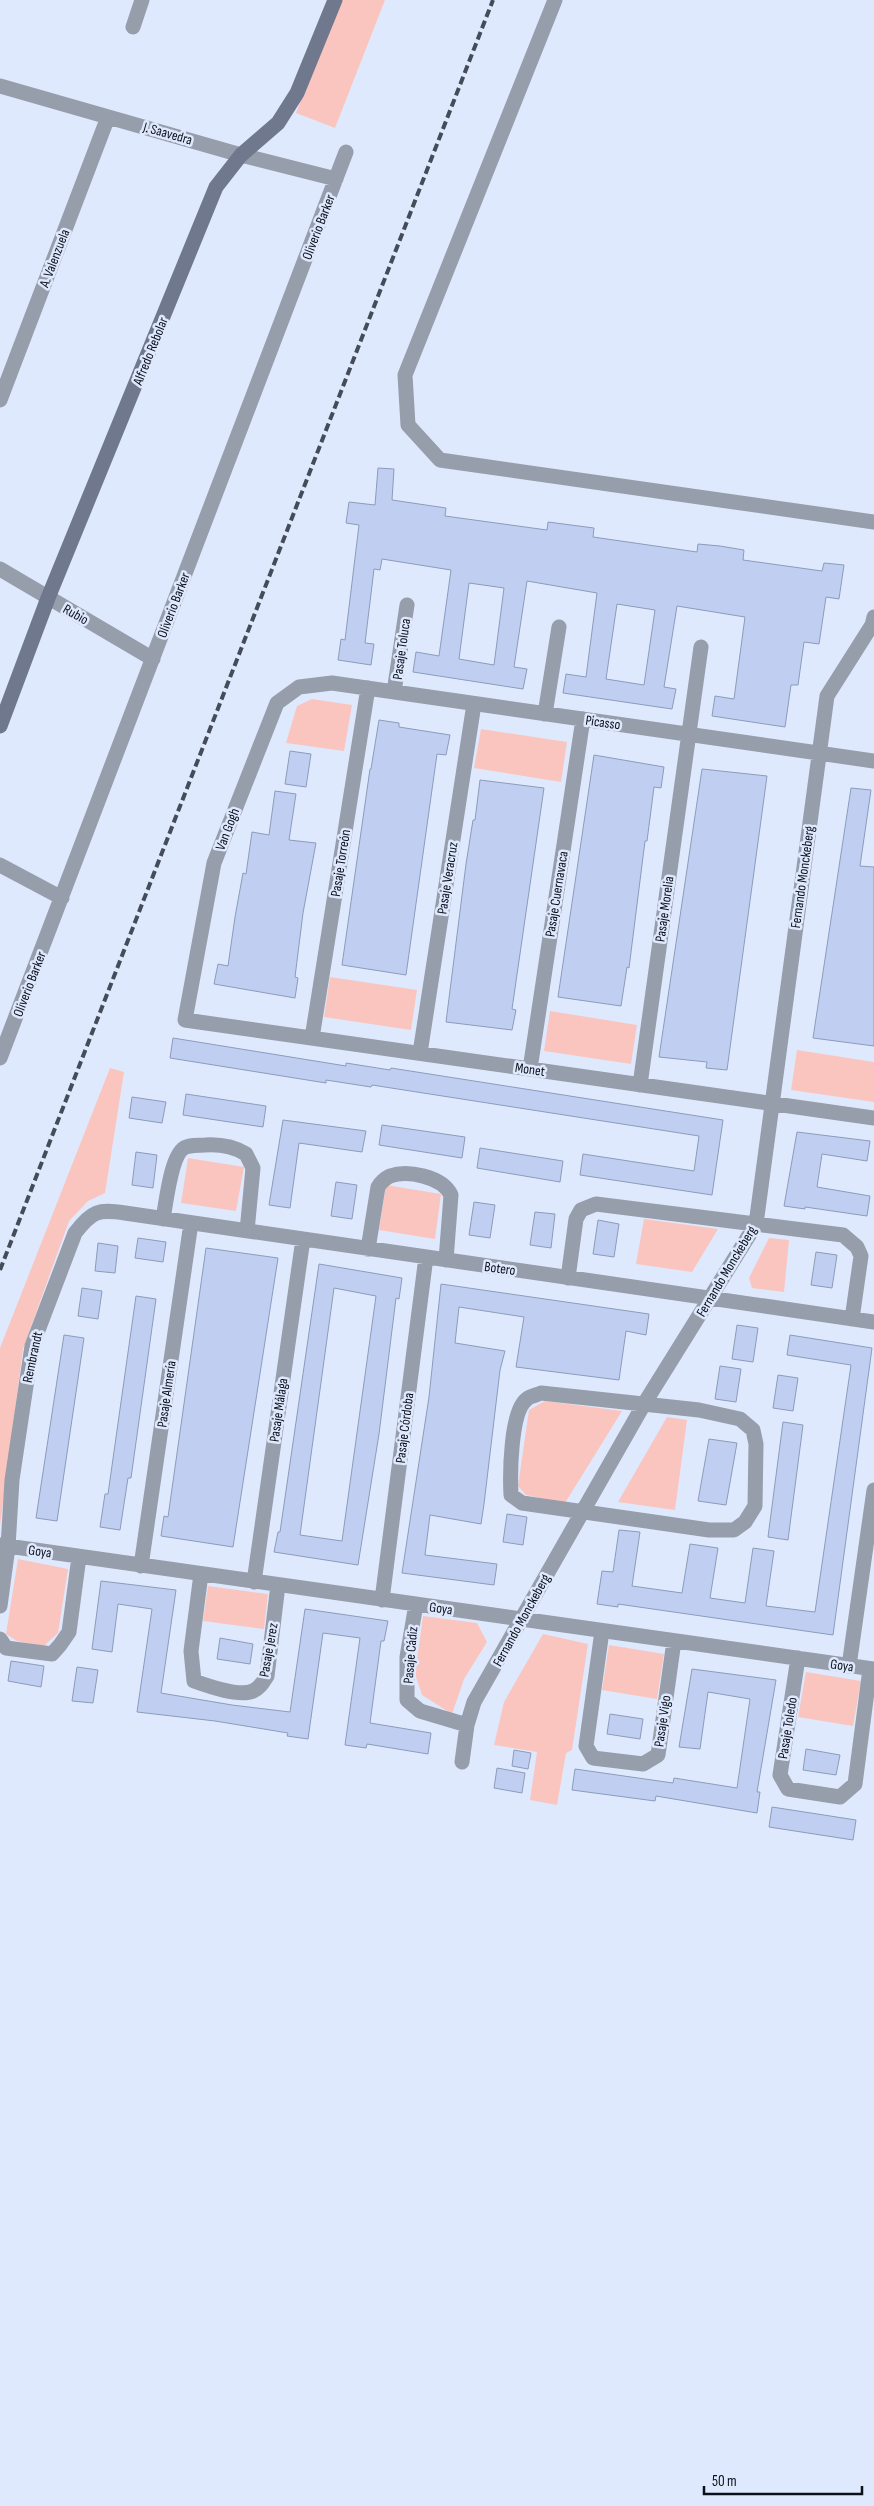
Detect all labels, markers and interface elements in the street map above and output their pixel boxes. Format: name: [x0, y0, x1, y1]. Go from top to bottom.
street label: J. Saavedra: [140, 118, 194, 149]
street label: Oliverio Barker: [298, 192, 339, 262]
street label: A. Valenzuela: [35, 227, 73, 291]
street label: Alfredo Rebolar: [129, 315, 172, 389]
street label: Oliverio Barker: [153, 570, 194, 640]
street label: Rubio: [60, 600, 92, 629]
street label: Pasaje Toluca: [389, 617, 414, 681]
street label: Picasso: [584, 712, 622, 733]
street label: Van Gogh: [212, 806, 243, 853]
street label: Fernando Monckeberg: [787, 824, 818, 929]
street label: Pasaje Torreón: [327, 828, 354, 898]
street label: Pasaje Veracruz: [433, 841, 462, 915]
street label: Pasaje Cuernavaca: [541, 850, 572, 938]
street label: Pasaje Morelia: [651, 875, 678, 943]
street label: Oliverio Barker: [9, 949, 50, 1019]
street label: Monet: [514, 1059, 546, 1080]
street label: Fernando Monckeberg: [693, 1222, 760, 1320]
street label: Botero: [483, 1258, 517, 1279]
street label: Rembrandt: [19, 1330, 46, 1384]
street label: Pasaje Almería: [153, 1360, 180, 1429]
street label: Pasaje Málaga: [266, 1377, 291, 1443]
street label: Pasaje Córdoba: [392, 1392, 417, 1464]
street label: Goya: [27, 1541, 53, 1562]
street label: Fernando Monckeberg: [489, 1571, 554, 1669]
street label: Goya: [428, 1598, 454, 1619]
street label: Pasaje Jerez: [255, 1622, 282, 1679]
street label: Pasaje Cádiz: [400, 1626, 421, 1684]
street label: Goya: [829, 1655, 855, 1676]
street label: Pasaje Vigo: [650, 1694, 675, 1748]
street label: Pasaje Toledo: [774, 1696, 801, 1760]
scale bar: [704, 2464, 862, 2496]
text: 50 m: [712, 2472, 737, 2491]

